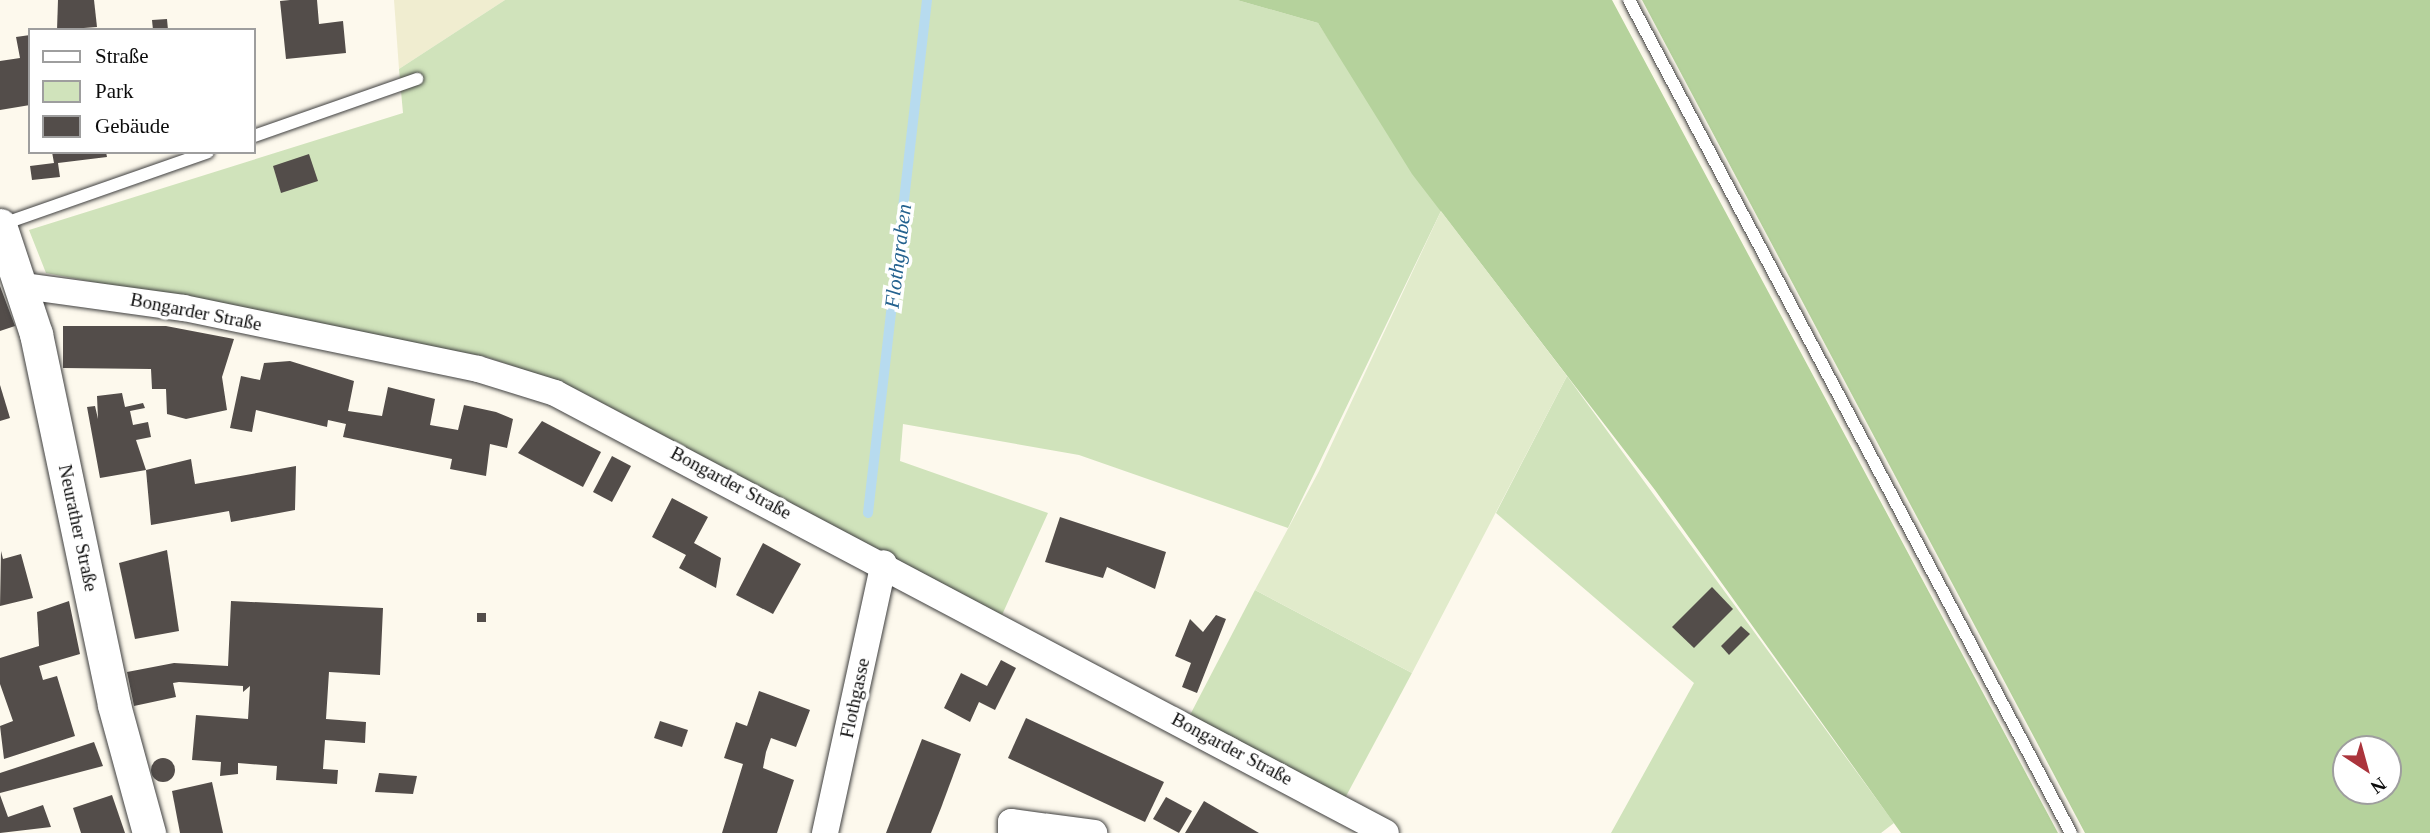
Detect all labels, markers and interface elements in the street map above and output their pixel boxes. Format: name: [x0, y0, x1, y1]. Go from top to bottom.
legend: [28, 28, 256, 154]
text: Straße: [95, 44, 149, 68]
text: Park: [95, 79, 134, 103]
text: Gebäude: [95, 114, 170, 138]
water label: Flothgraben: [879, 202, 917, 310]
street label: Bongarder Straße: [128, 288, 264, 336]
street label: Bongarder Straße: [667, 442, 795, 524]
street label: Neurather Straße: [53, 462, 103, 594]
street label: Flothgasse: [835, 656, 875, 740]
street label: Bongarder Straße: [1168, 708, 1296, 790]
north arrow: [2332, 735, 2402, 805]
text: N: [2367, 773, 2390, 798]

